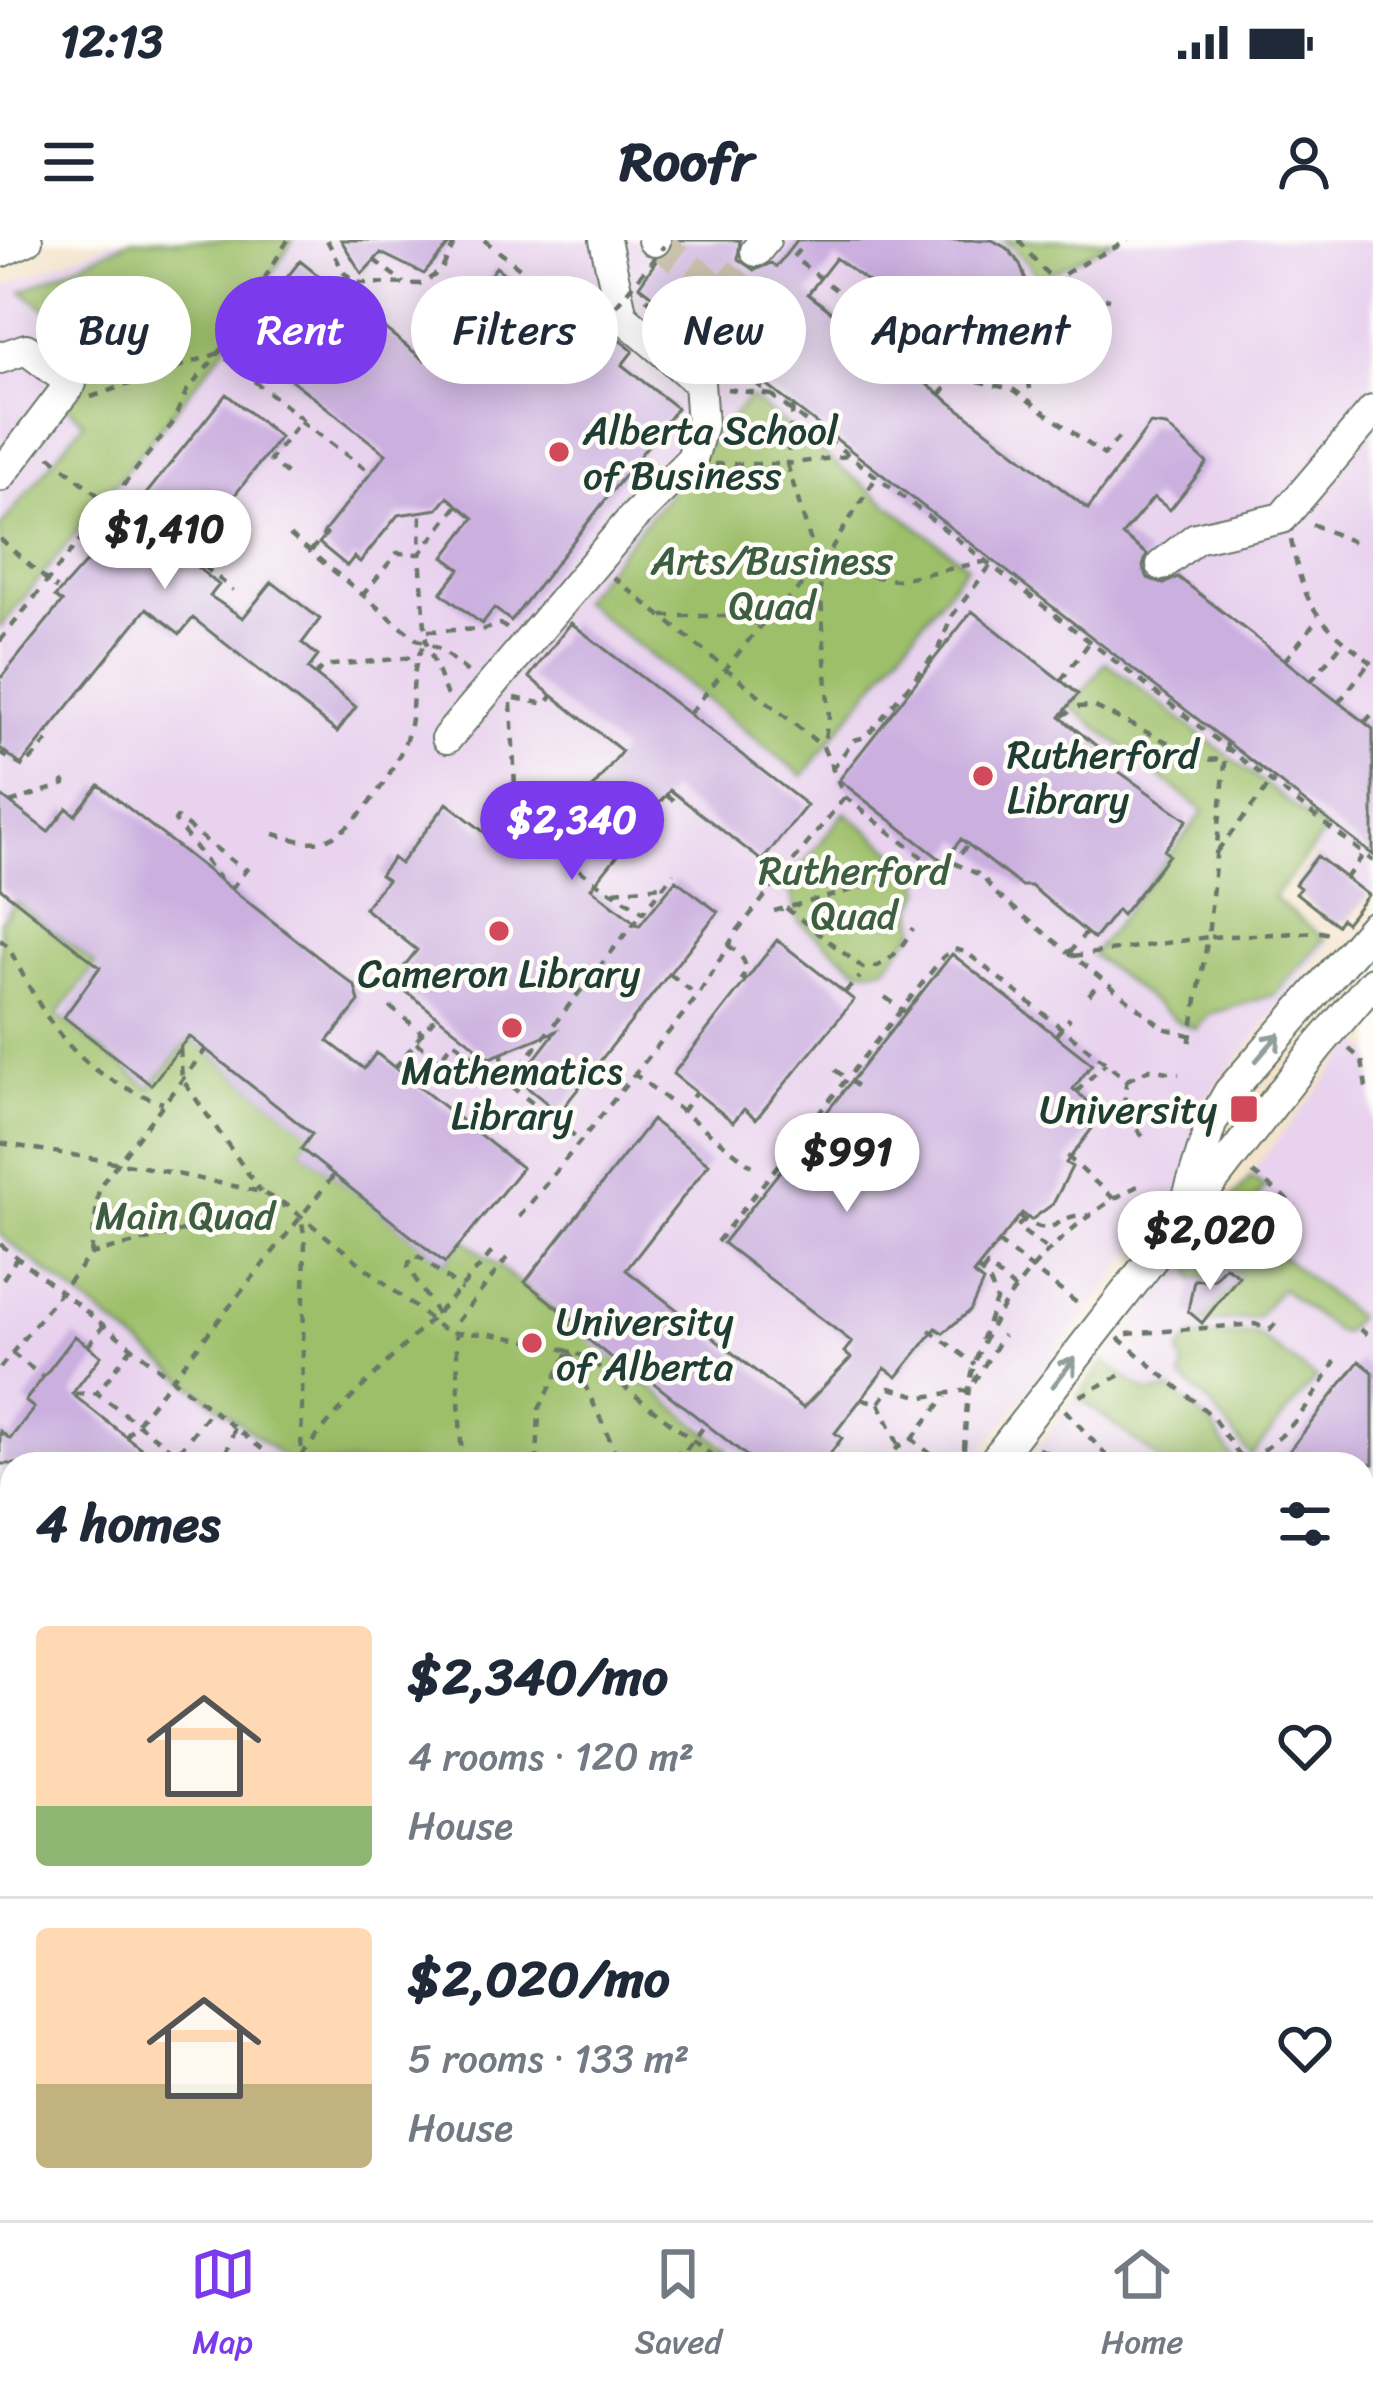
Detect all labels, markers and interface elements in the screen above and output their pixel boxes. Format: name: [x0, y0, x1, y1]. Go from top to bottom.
text: 12:13: [60, 2, 163, 82]
text: Roofr: [620, 114, 753, 210]
icon: menu: [36, 129, 102, 195]
icon: person: [1271, 129, 1337, 195]
chip: Buy: [36, 276, 191, 384]
chip: Rent: [215, 276, 387, 384]
chip: Filters: [411, 276, 618, 384]
chip: New: [642, 276, 806, 384]
chip: Apartment: [830, 276, 1112, 384]
place label: Alberta School of Business: [582, 396, 839, 510]
marker: Alberta School of Business: [546, 439, 572, 465]
pin: $1,410: [67, 490, 263, 592]
text: $1,410: [105, 494, 225, 563]
park label: Arts/Business Quad: [650, 526, 894, 640]
place label: Rutherford Library: [1007, 720, 1201, 834]
marker: Rutherford Library: [970, 763, 996, 789]
pin: $2,340: [474, 781, 670, 883]
text: $2,340: [507, 785, 637, 854]
park label: Rutherford Quad: [758, 836, 952, 950]
marker: Cameron Library: [486, 918, 512, 944]
place label: Cameron Library: [358, 939, 641, 1008]
marker: Mathematics Library: [499, 1015, 525, 1041]
one-way arrow: [1254, 1032, 1281, 1062]
place label: Mathematics Library: [401, 1036, 623, 1150]
place label: University: [1040, 1075, 1217, 1144]
marker: University: [1228, 1093, 1260, 1125]
pin: $991: [776, 1113, 918, 1215]
text: $991: [802, 1117, 892, 1186]
park label: Main Quad: [95, 1181, 277, 1250]
pin: $2,020: [1112, 1191, 1308, 1293]
text: $2,020: [1144, 1195, 1276, 1264]
place label: University of Alberta: [556, 1287, 734, 1401]
marker: University of Alberta: [519, 1330, 545, 1356]
one-way arrow: [1050, 1356, 1077, 1388]
text: 4 homes: [36, 1479, 220, 1569]
icon: filters: [1272, 1491, 1338, 1557]
text: $2,340/mo: [408, 1632, 668, 1722]
icon: home: [132, 1674, 276, 1818]
icon: heart: [1272, 1713, 1338, 1779]
text: 4 rooms · 120 m²: [408, 1722, 694, 1791]
text: House: [408, 1791, 513, 1860]
text: $2,020/mo: [408, 1934, 670, 2024]
icon: home: [132, 1976, 276, 2120]
icon: heart: [1272, 2015, 1338, 2081]
text: 5 rooms · 133 m²: [408, 2024, 689, 2093]
text: House: [408, 2093, 513, 2162]
tab: Map: [190, 2241, 256, 2371]
tab: Saved: [635, 2241, 722, 2371]
tab: Home: [1101, 2241, 1183, 2371]

